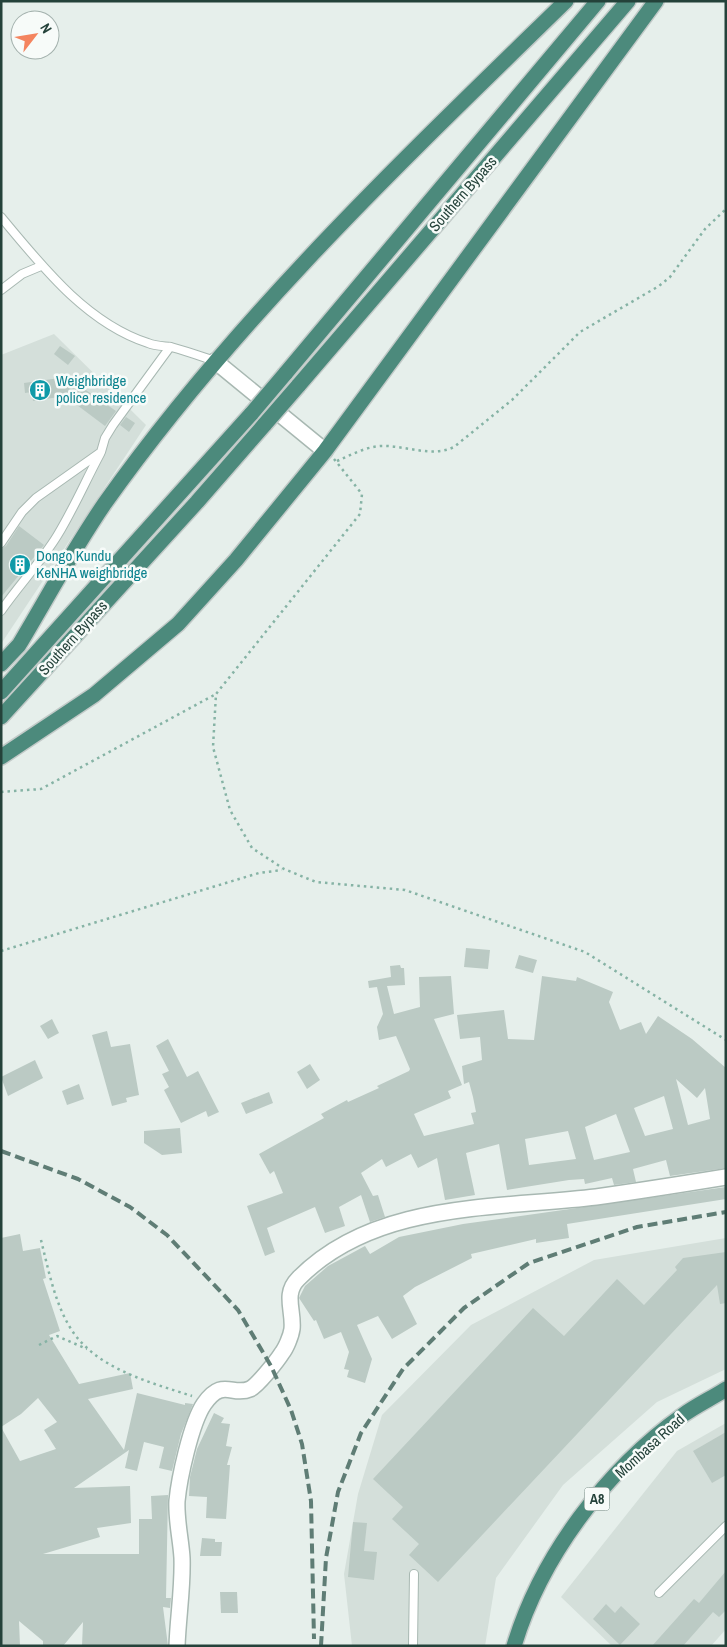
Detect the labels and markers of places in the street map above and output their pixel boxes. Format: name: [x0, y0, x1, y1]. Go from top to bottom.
place label: Weighbridge police residence: [56, 370, 146, 408]
building icon: Weighbridge police residence: [28, 378, 52, 402]
place label: Dongo Kundu KeNHA weighbridge: [36, 545, 148, 583]
building icon: Dongo Kundu KeNHA weighbridge: [8, 553, 32, 577]

